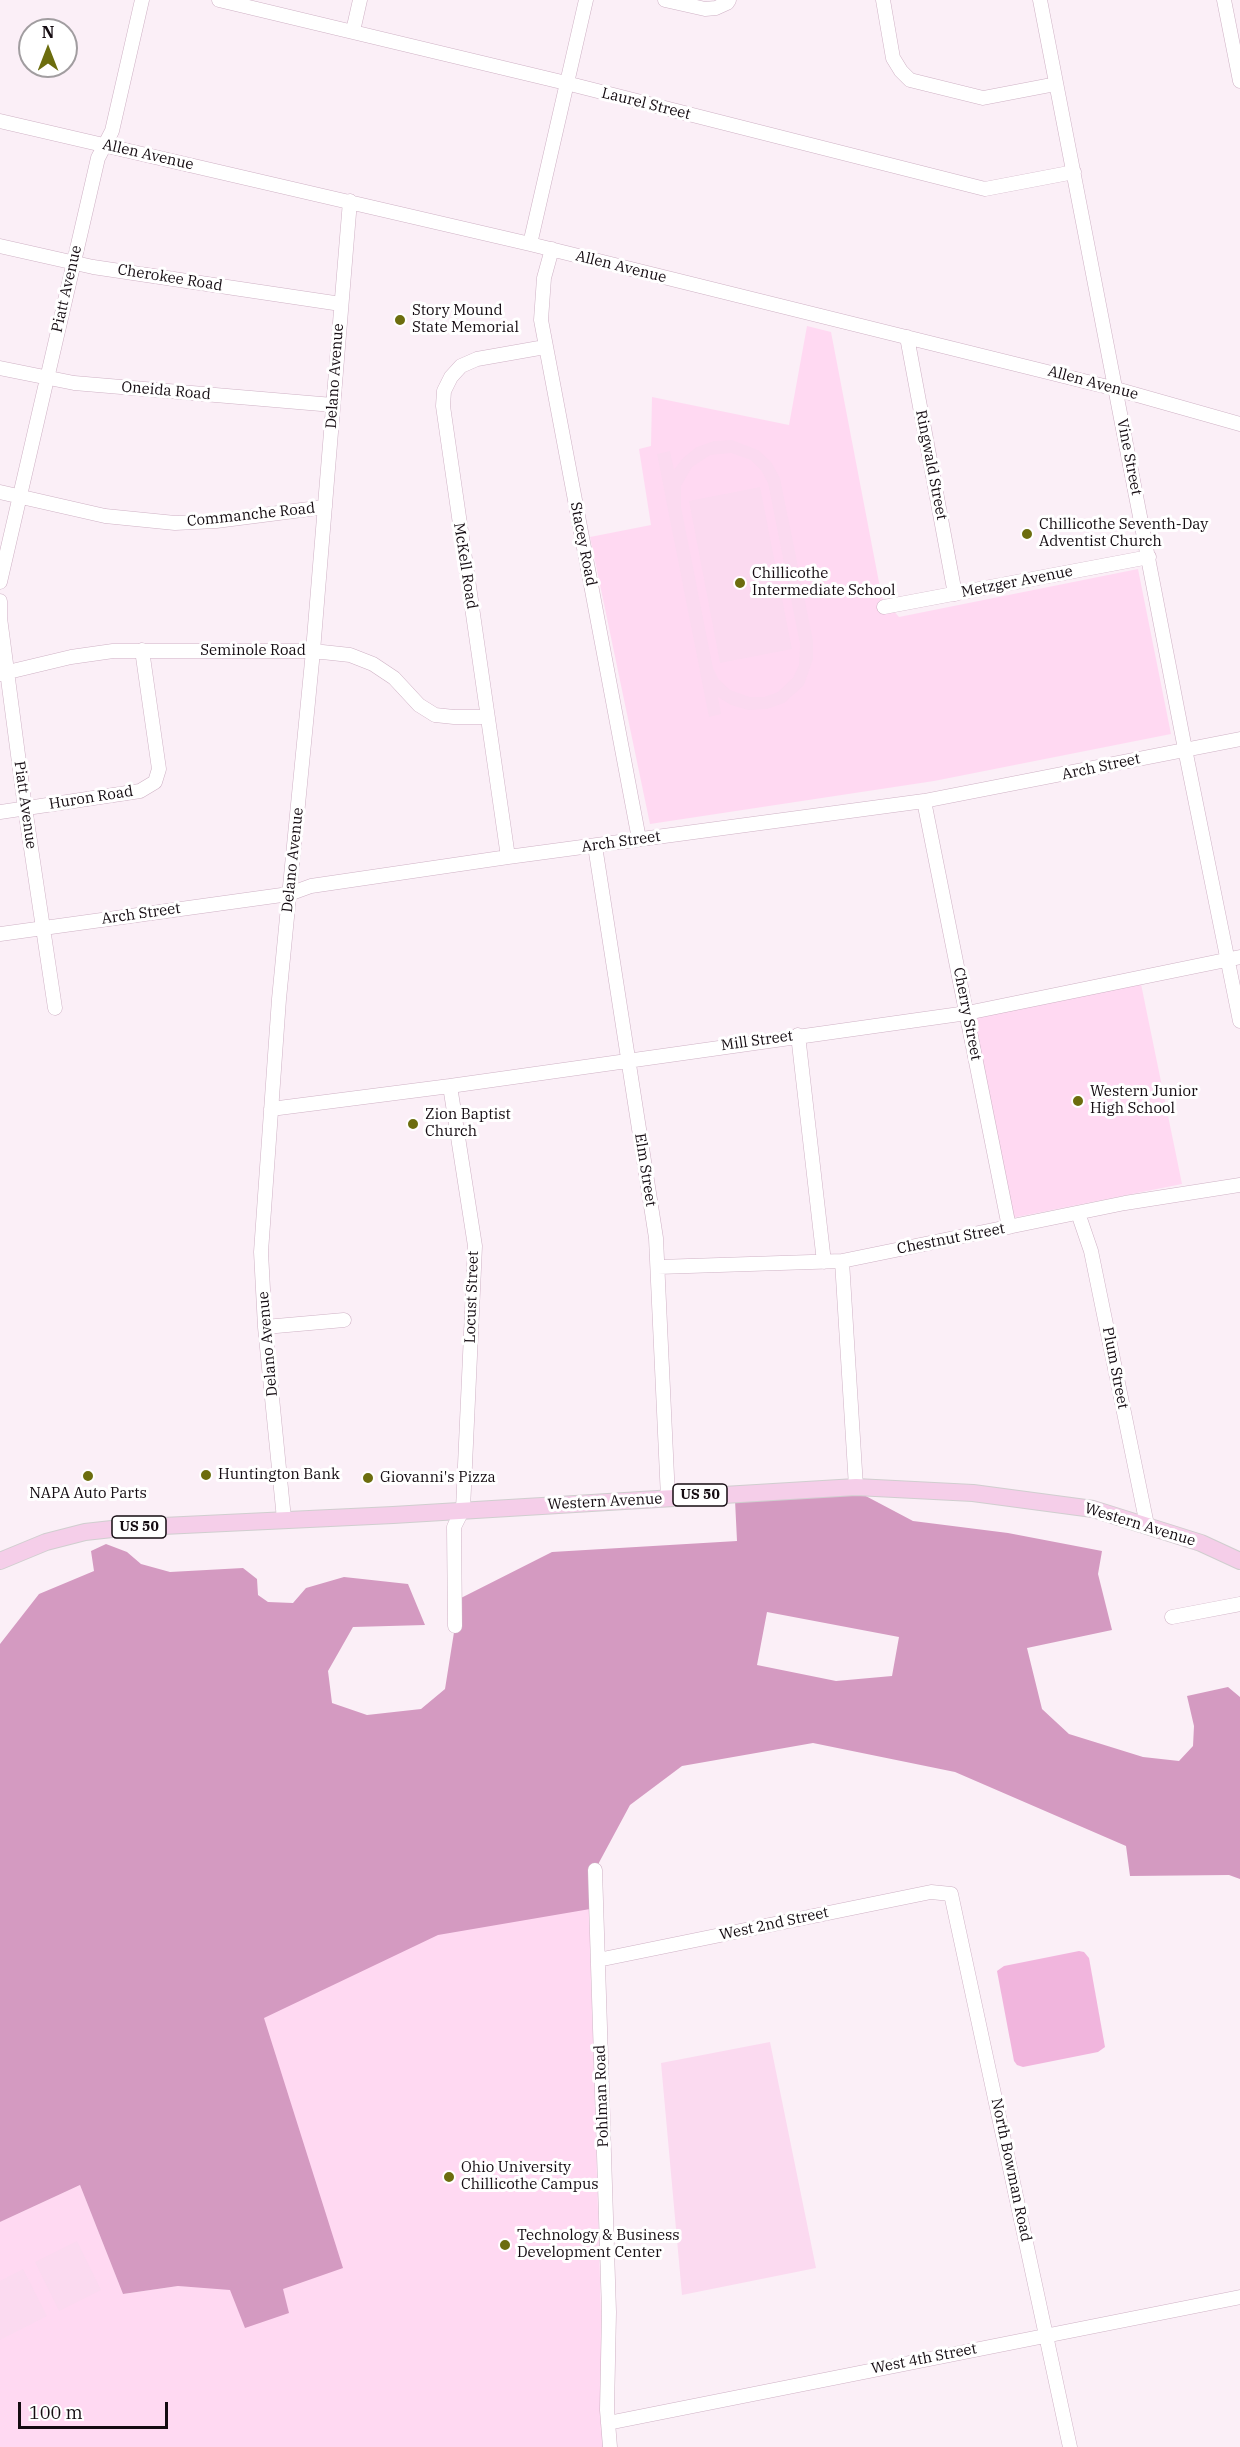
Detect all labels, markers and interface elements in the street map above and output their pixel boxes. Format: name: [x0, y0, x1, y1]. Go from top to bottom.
north arrow: [18, 18, 78, 78]
text: N: [42, 22, 54, 42]
street label: Laurel Street: [600, 84, 692, 124]
street label: Allen Avenue: [101, 136, 195, 174]
street label: Piatt Avenue: [48, 244, 86, 334]
street label: Allen Avenue: [574, 247, 668, 287]
street label: Cherokee Road: [116, 261, 224, 295]
place label: Story Mound State Memorial: [412, 302, 519, 337]
marker: Story Mound State Memorial: [393, 313, 407, 327]
street label: Delano Avenue: [322, 323, 348, 429]
street label: Allen Avenue: [1046, 362, 1140, 404]
street label: Oneida Road: [121, 378, 211, 404]
street label: Ringwald Street: [912, 409, 950, 521]
street label: Vine Street: [1113, 417, 1145, 497]
street label: Commanche Road: [186, 499, 316, 531]
street label: Stacey Road: [566, 501, 600, 587]
place label: Chillicothe Seventh-Day Adventist Church: [1039, 516, 1208, 551]
street label: McKell Road: [449, 521, 481, 611]
marker: Chillicothe Seventh-Day Adventist Church: [1020, 527, 1034, 541]
street label: Metzger Avenue: [960, 562, 1074, 602]
place label: Chillicothe Intermediate School: [752, 565, 895, 600]
marker: Chillicothe Intermediate School: [733, 576, 747, 590]
street label: Seminole Road: [200, 642, 306, 660]
street label: Arch Street: [1060, 750, 1142, 784]
street label: Piatt Avenue: [10, 760, 40, 850]
street label: Huron Road: [48, 782, 134, 814]
street label: Delano Avenue: [279, 807, 307, 913]
street label: Arch Street: [580, 828, 662, 856]
street label: Arch Street: [100, 900, 182, 928]
street label: Cherry Street: [949, 966, 985, 1062]
street label: Mill Street: [720, 1027, 794, 1055]
place label: Western Junior High School: [1090, 1083, 1198, 1118]
marker: Western Junior High School: [1071, 1094, 1085, 1108]
place label: Zion Baptist Church: [425, 1106, 511, 1141]
marker: Zion Baptist Church: [406, 1117, 420, 1131]
street label: Elm Street: [630, 1132, 660, 1208]
street label: Chestnut Street: [896, 1220, 1006, 1258]
street label: Locust Street: [461, 1250, 483, 1344]
street label: Delano Avenue: [254, 1291, 282, 1397]
street label: Plum Street: [1098, 1326, 1132, 1410]
place label: Huntington Bank: [218, 1466, 340, 1484]
marker: Huntington Bank: [199, 1468, 213, 1482]
marker: NAPA Auto Parts: [81, 1469, 95, 1483]
place label: Giovanni's Pizza: [380, 1469, 496, 1487]
marker: Giovanni's Pizza: [361, 1471, 375, 1485]
road number: US 50: [673, 1484, 727, 1506]
place label: NAPA Auto Parts: [29, 1485, 147, 1503]
street label: Western Avenue: [547, 1490, 663, 1514]
street label: Western Avenue: [1082, 1500, 1198, 1550]
road number: US 50: [112, 1516, 166, 1538]
street label: West 2nd Street: [718, 1904, 830, 1944]
street label: Pohlman Road: [591, 2044, 613, 2148]
street label: North Bowman Road: [987, 2097, 1035, 2243]
place label: Ohio University Chillicothe Campus: [461, 2159, 599, 2194]
marker: Ohio University Chillicothe Campus: [442, 2170, 456, 2184]
place label: Technology & Business Development Center: [517, 2227, 680, 2262]
marker: Technology & Business Development Center: [498, 2238, 512, 2252]
street label: West 4th Street: [870, 2340, 978, 2378]
scale bar: [21, 2390, 171, 2428]
text: 100 m: [29, 2401, 83, 2424]

